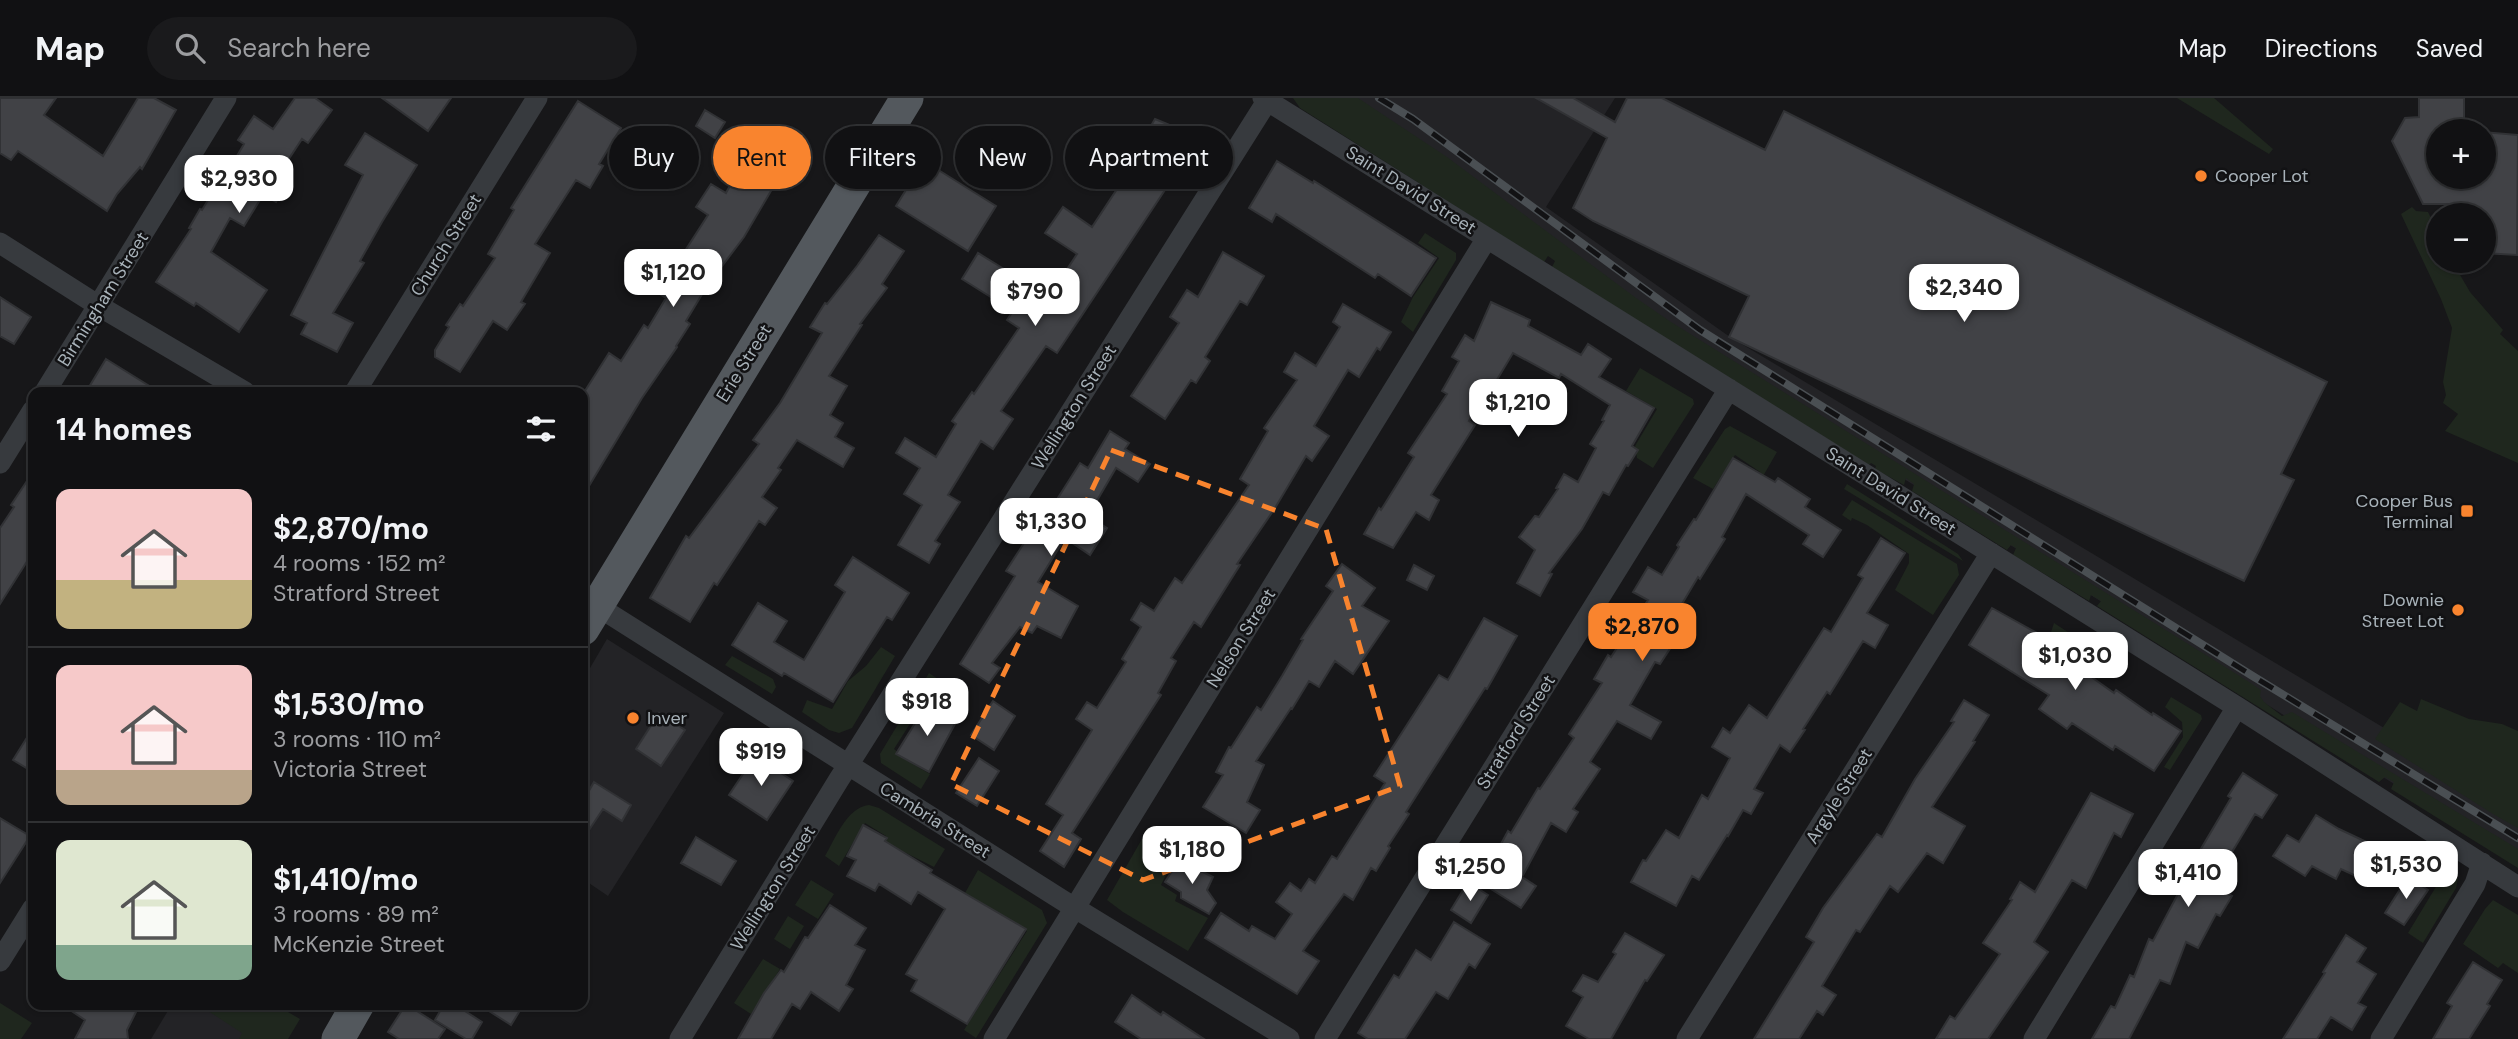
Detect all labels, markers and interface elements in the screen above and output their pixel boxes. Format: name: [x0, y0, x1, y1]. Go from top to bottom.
search box: [147, 17, 637, 80]
text: Map: [35, 27, 105, 70]
icon: search: [171, 29, 209, 67]
text: Search here: [227, 31, 371, 65]
text: Map: [2179, 33, 2227, 64]
text: Directions: [2265, 33, 2378, 64]
text: Saved: [2416, 33, 2483, 64]
map controls: [2426, 119, 2496, 273]
button: +: [2426, 119, 2496, 189]
chip: Buy: [609, 126, 699, 189]
chip: Rent: [713, 126, 811, 189]
chip: Filters: [825, 126, 941, 189]
chip: New: [955, 126, 1051, 189]
chip: Apartment: [1065, 126, 1233, 189]
street label: Saint David Street: [1341, 140, 1481, 240]
pin: $2,930: [182, 156, 296, 215]
text: $2,930: [200, 163, 278, 193]
place label: Cooper Lot: [2215, 164, 2309, 188]
marker: Cooper Lot: [2193, 168, 2209, 184]
street label: Church Street: [405, 189, 487, 301]
button: −: [2426, 203, 2496, 273]
street label: Birmingham Street: [52, 227, 154, 371]
pin: $1,120: [616, 250, 730, 309]
text: $1,120: [640, 257, 706, 287]
pin: $2,340: [1907, 264, 2021, 324]
pin: $790: [994, 268, 1076, 328]
text: $2,340: [1925, 272, 2003, 302]
text: $790: [1007, 276, 1063, 306]
street label: Erie Street: [711, 320, 777, 406]
street label: Wellington Street: [1026, 340, 1122, 474]
pin: $1,210: [1461, 380, 1575, 439]
text: $1,210: [1485, 387, 1551, 417]
text: 14 homes: [56, 410, 193, 449]
icon: filters: [522, 410, 560, 448]
street label: Saint David Street: [1821, 441, 1961, 541]
place label: Cooper Bus Terminal: [2356, 489, 2453, 534]
pin: $1,330: [994, 498, 1108, 558]
marker: Cooper Bus Terminal: [2459, 503, 2475, 519]
text: $1,330: [1015, 506, 1087, 536]
text: $2,870/mo: [273, 509, 429, 548]
icon: home: [112, 517, 196, 601]
text: 4 rooms · 152 m²: [273, 548, 446, 578]
text: Stratford Street: [273, 578, 440, 608]
street label: Nelson Street: [1201, 584, 1281, 692]
place label: Downie Street Lot: [2362, 588, 2444, 633]
marker: Downie Street Lot: [2450, 602, 2466, 618]
pin: $2,870: [1585, 603, 1699, 663]
text: $2,870: [1604, 611, 1680, 641]
pin: $1,030: [2018, 632, 2132, 692]
text: $1,030: [2038, 640, 2112, 670]
street label: Stratford Street: [1471, 670, 1561, 794]
pin: $918: [886, 678, 968, 738]
text: $1,530/mo: [273, 685, 425, 724]
text: $918: [901, 686, 953, 716]
icon: home: [112, 693, 196, 777]
place label: Inver: [647, 706, 688, 730]
marker: Inver: [625, 710, 641, 726]
text: 3 rooms · 110 m²: [273, 724, 441, 754]
pin: $919: [720, 728, 802, 788]
text: $919: [735, 736, 787, 766]
street label: Argyle Street: [1800, 744, 1878, 848]
text: Victoria Street: [273, 754, 427, 784]
street label: Cambria Street: [875, 776, 995, 864]
street label: Wellington Street: [725, 821, 821, 955]
pin: $1,180: [1135, 826, 1249, 886]
text: $1,180: [1158, 834, 1226, 864]
pin: $1,530: [2349, 842, 2463, 901]
pin: $1,250: [1413, 844, 1527, 903]
text: $1,530: [2370, 849, 2442, 879]
pin: $1,410: [2131, 850, 2245, 909]
text: $1,250: [1434, 851, 1506, 881]
text: $1,410: [2154, 857, 2222, 887]
text: $1,410/mo: [273, 860, 419, 899]
icon: home: [112, 868, 196, 952]
text: 3 rooms · 89 m²: [273, 899, 439, 929]
text: McKenzie Street: [273, 929, 445, 959]

